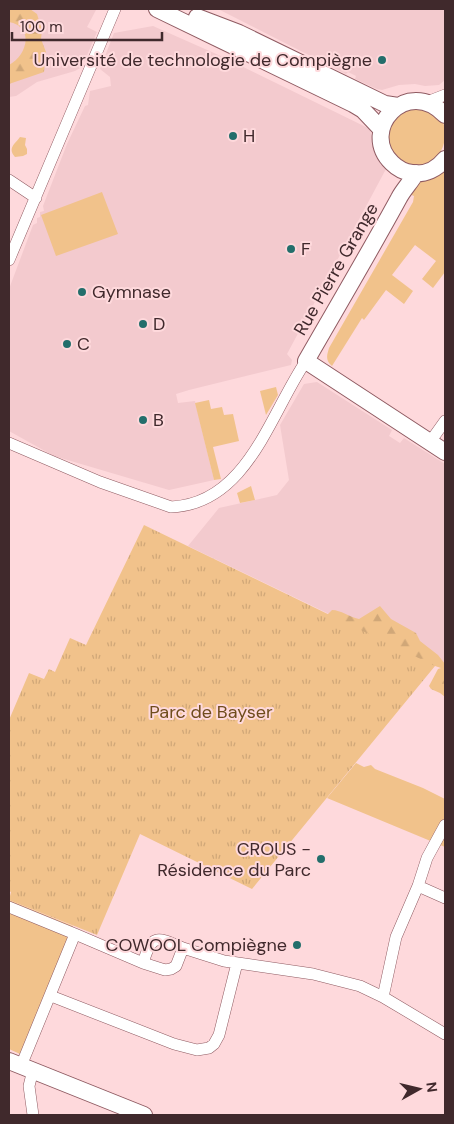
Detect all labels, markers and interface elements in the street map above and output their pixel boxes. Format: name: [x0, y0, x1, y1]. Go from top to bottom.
scale bar: [12, 10, 162, 42]
text: 100 m: [20, 17, 63, 37]
place label: Université de technologie de Compiègne: [34, 48, 372, 72]
marker: Université de technologie de Compiègne: [376, 54, 388, 66]
place label: H: [243, 124, 255, 148]
marker: H: [227, 130, 239, 142]
street label: Rue Pierre Grange: [288, 198, 384, 340]
place label: F: [301, 237, 311, 261]
marker: F: [285, 243, 297, 255]
place label: Gymnase: [92, 280, 171, 304]
marker: Gymnase: [76, 286, 88, 298]
place label: D: [153, 312, 165, 336]
marker: D: [137, 318, 149, 330]
place label: C: [77, 332, 90, 356]
marker: C: [61, 338, 73, 350]
place label: B: [153, 408, 164, 432]
marker: B: [137, 414, 149, 426]
park label: Parc de Bayser: [149, 700, 273, 724]
place label: CROUS - Résidence du Parc: [157, 837, 311, 882]
marker: CROUS - Résidence du Parc: [315, 853, 327, 865]
place label: COWOOL Compiègne: [106, 933, 287, 957]
marker: COWOOL Compiègne: [291, 939, 303, 951]
north arrow: [394, 1064, 444, 1114]
text: N: [422, 1081, 441, 1094]

